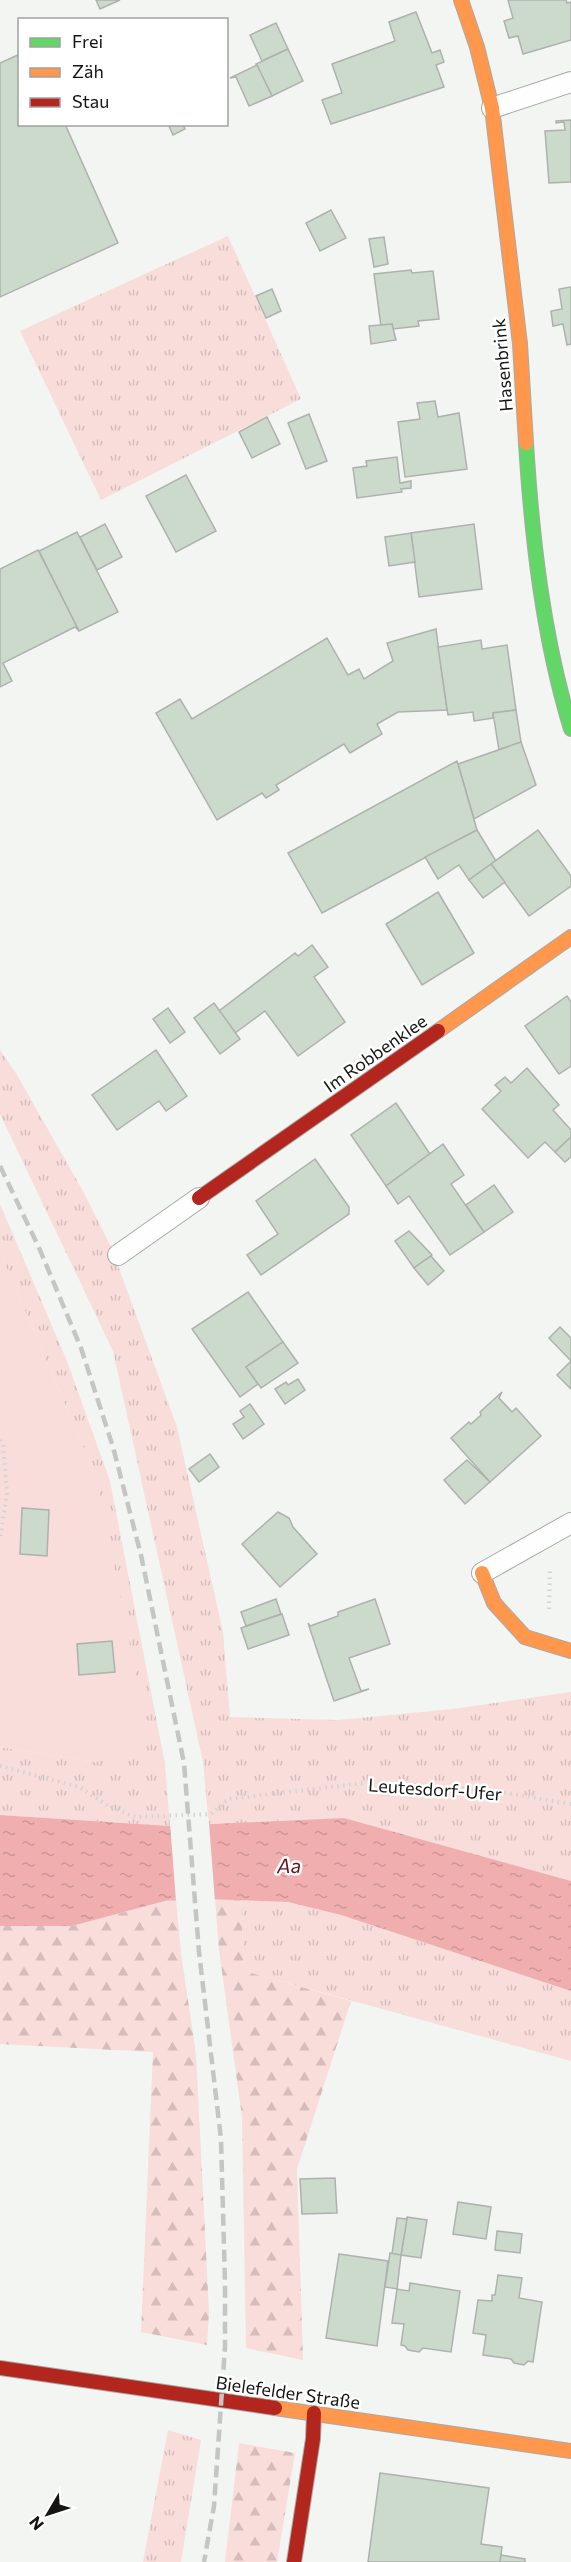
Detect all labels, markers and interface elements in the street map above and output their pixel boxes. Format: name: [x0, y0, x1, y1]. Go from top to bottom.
legend: [18, 18, 228, 126]
text: Frei: [72, 30, 103, 52]
text: Zäh: [72, 60, 104, 82]
text: Stau: [72, 90, 109, 112]
street label: Hasenbrink: [487, 317, 517, 413]
street label: Im Robbenklee: [319, 1009, 431, 1097]
street label: Leutesdorf-Ufer: [367, 1773, 503, 1805]
water label: Aa: [276, 1853, 301, 1877]
street label: Bielefelder Straße: [214, 2371, 362, 2413]
north arrow: [18, 2484, 78, 2544]
text: N: [25, 2513, 47, 2534]

